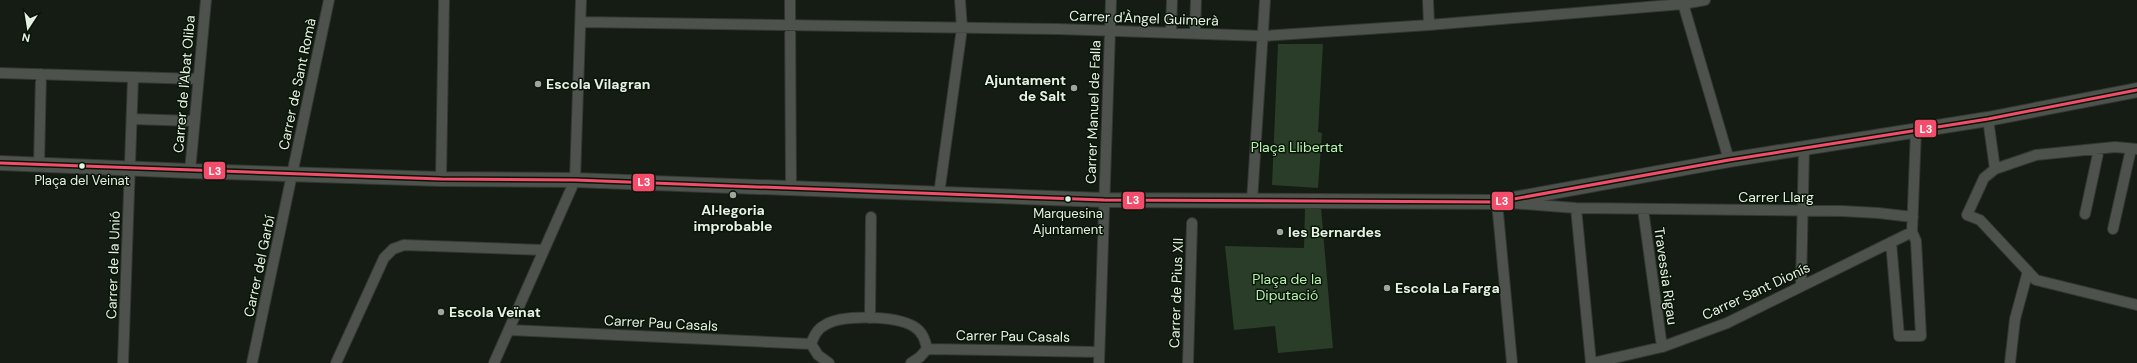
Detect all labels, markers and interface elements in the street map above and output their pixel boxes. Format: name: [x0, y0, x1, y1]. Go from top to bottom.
street label: Carrer d'Àngel Guimerà: [1069, 6, 1219, 30]
north arrow: [8, 8, 48, 48]
street label: Carrer de l'Abat Oliba: [169, 15, 199, 153]
street label: Carrer de Sant Romà: [274, 16, 320, 152]
text: N: [21, 30, 31, 45]
street label: Carrer Manuel de Falla: [1081, 40, 1105, 184]
place label: Ajuntament de Salt: [984, 71, 1066, 105]
place label: Escola Vilagran: [546, 75, 650, 93]
marker: Escola Vilagran: [533, 79, 543, 89]
marker: Ajuntament de Salt: [1069, 83, 1079, 93]
line badge: L3: [1914, 119, 1937, 138]
text: L3: [1920, 122, 1932, 136]
park label: Plaça Llibertat: [1251, 138, 1343, 156]
marker: Plaça del Veinat: [77, 161, 87, 171]
line badge: L3: [203, 161, 226, 180]
text: L3: [209, 164, 221, 178]
place label: Plaça del Veinat: [34, 172, 130, 189]
line badge: L3: [632, 173, 655, 192]
text: L3: [638, 175, 650, 189]
street label: Carrer Llarg: [1738, 188, 1814, 206]
marker: Al·legoria improbable: [728, 190, 738, 200]
line badge: L3: [1122, 191, 1145, 210]
line badge: L3: [1491, 191, 1514, 211]
text: L3: [1127, 193, 1139, 207]
marker: Marquesina Ajuntament: [1063, 194, 1073, 204]
text: L3: [1496, 194, 1508, 208]
place label: Al·legoria improbable: [693, 201, 773, 235]
place label: Marquesina Ajuntament: [1033, 205, 1103, 238]
street label: Carrer de la Unió: [102, 211, 124, 319]
street label: Carrer del Garbí: [239, 213, 279, 318]
place label: les Bernardes: [1288, 223, 1382, 241]
street label: Travessia Rigau: [1650, 226, 1682, 326]
marker: les Bernardes: [1275, 227, 1285, 237]
street label: Carrer de Pius XII: [1165, 238, 1187, 348]
street label: Carrer Sant Dionís: [1699, 258, 1813, 324]
park label: Plaça de la Diputació: [1252, 270, 1322, 304]
place label: Escola La Farga: [1395, 279, 1500, 297]
marker: Escola La Farga: [1382, 283, 1392, 293]
place label: Escola Veïnat: [449, 303, 541, 321]
marker: Escola Veïnat: [436, 307, 446, 317]
street label: Carrer Pau Casals: [603, 311, 719, 335]
street label: Carrer Pau Casals: [956, 326, 1070, 346]

